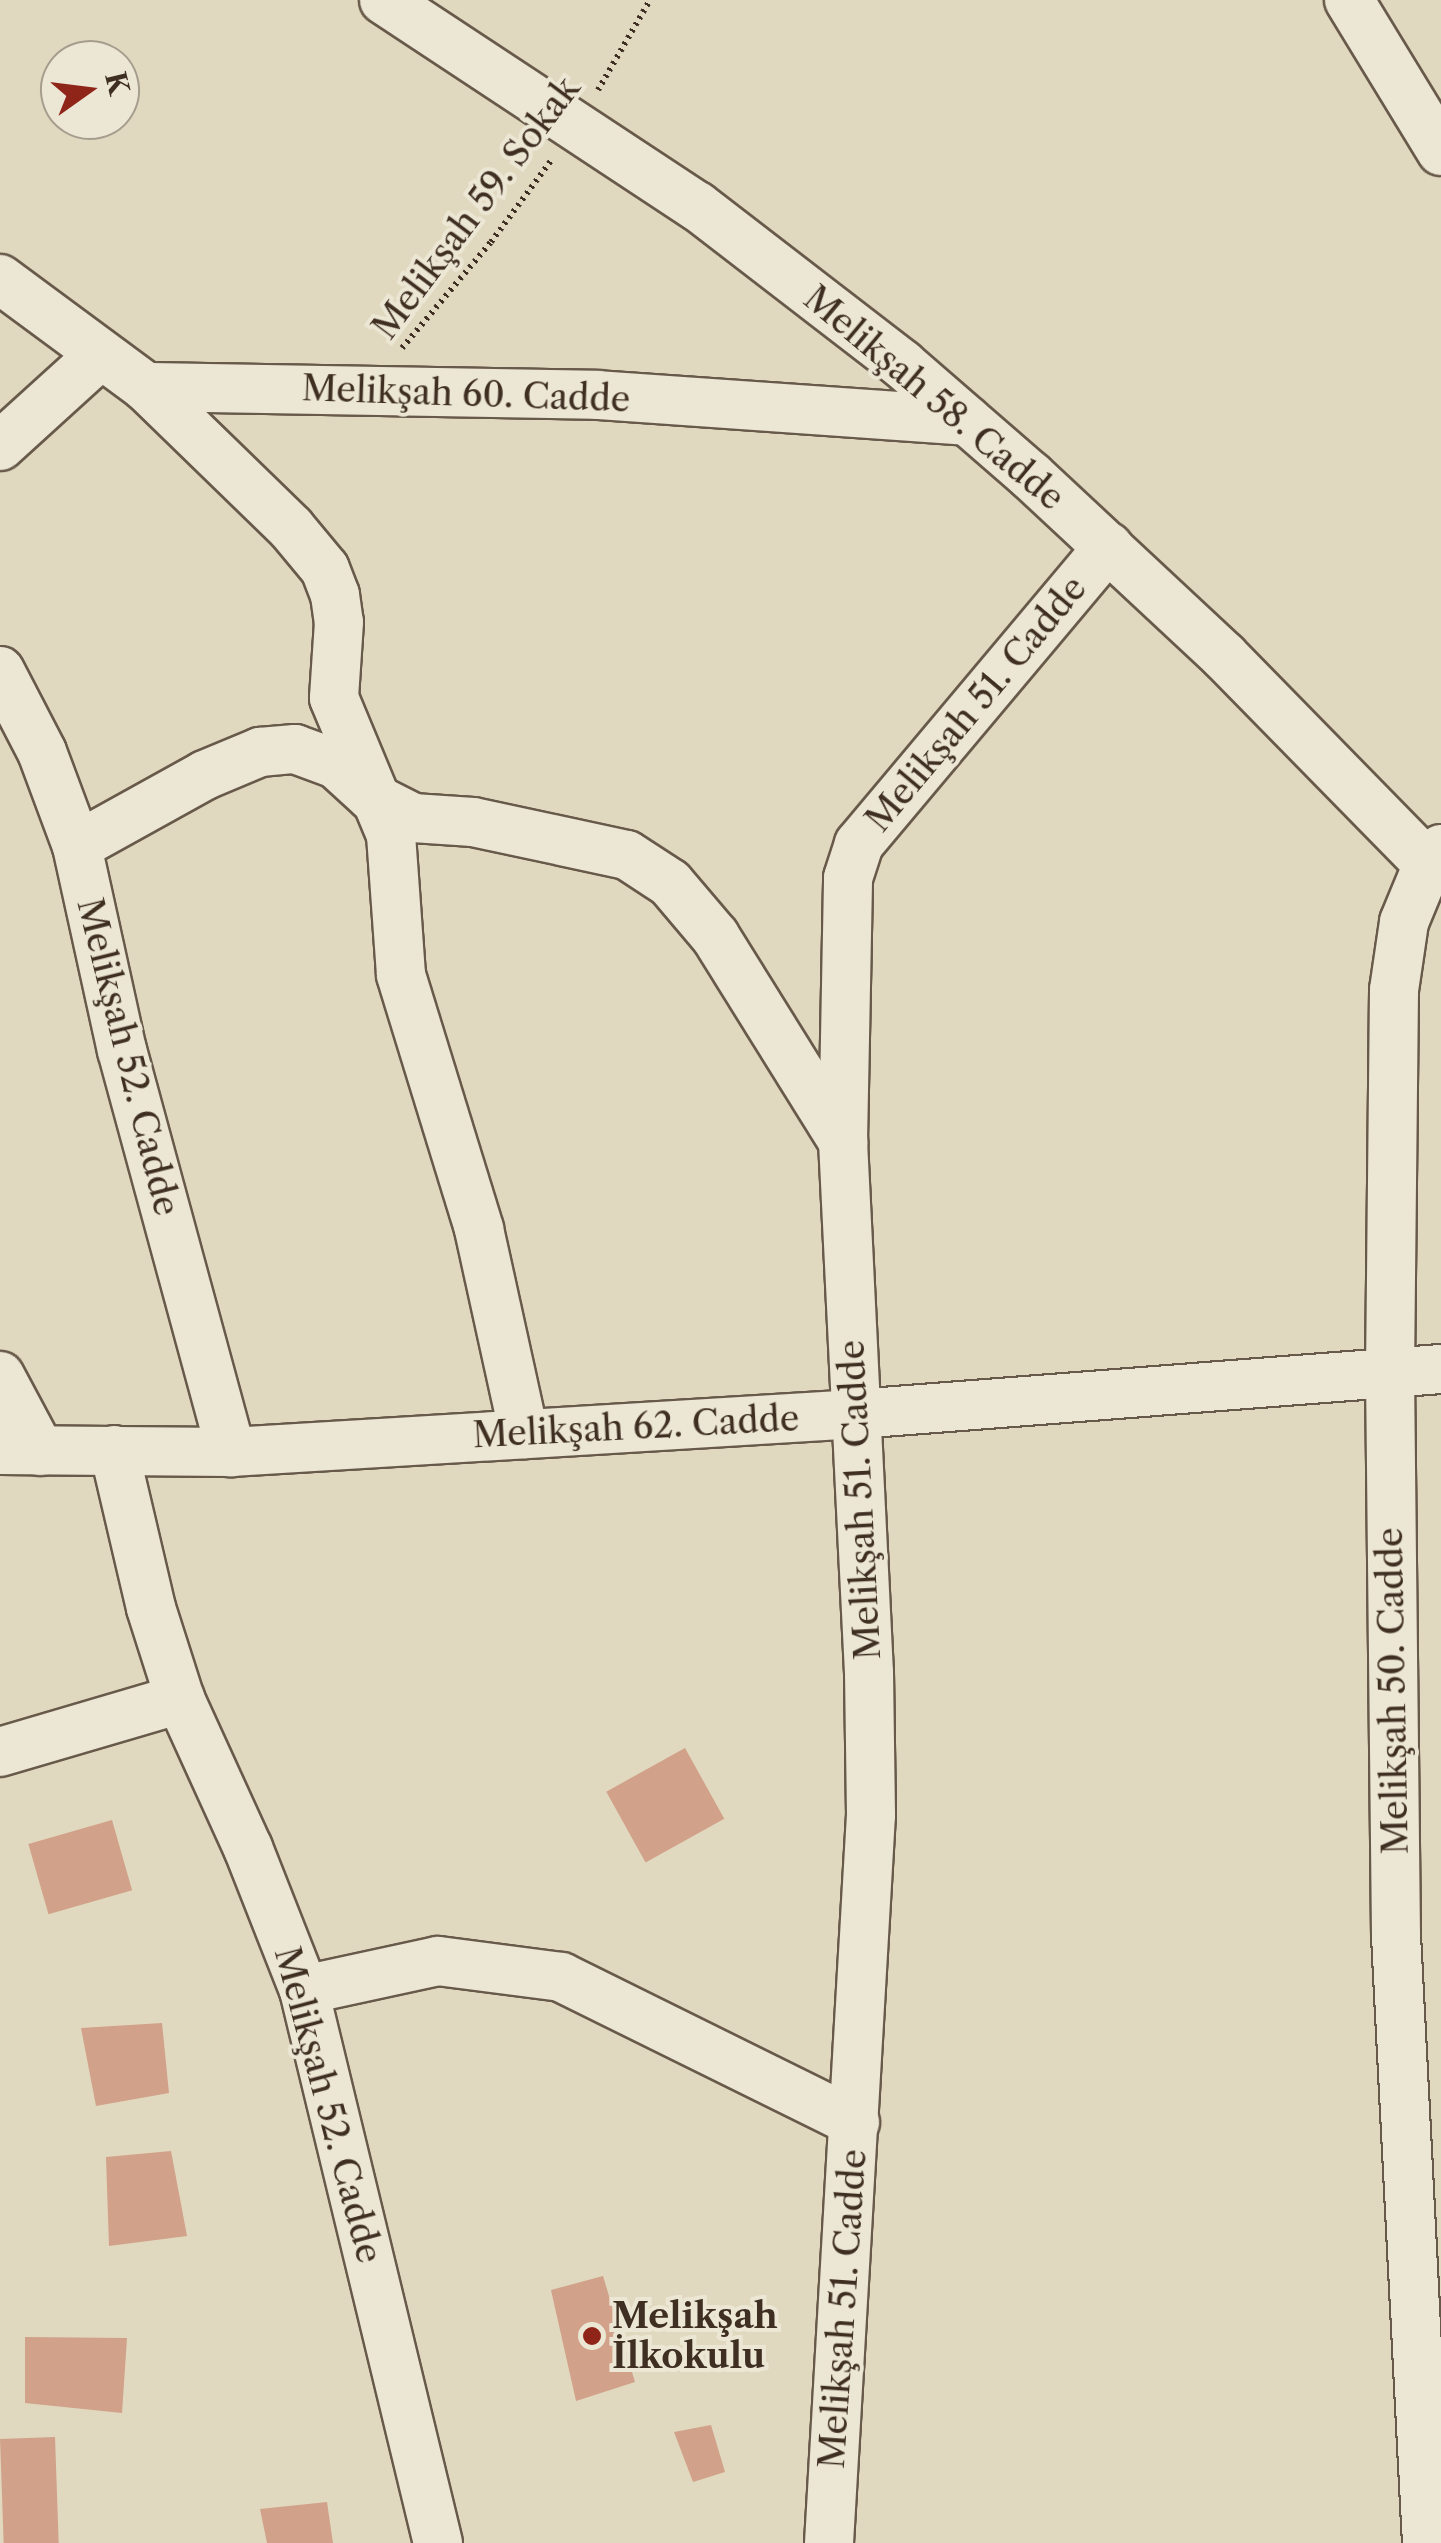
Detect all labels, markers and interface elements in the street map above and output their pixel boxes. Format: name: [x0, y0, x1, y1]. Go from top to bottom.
north arrow: [40, 40, 140, 140]
text: K: [98, 68, 136, 98]
street label: Melikşah 59. Sokak: [364, 69, 588, 347]
street label: Melikşah 58. Cadde: [796, 277, 1072, 519]
street label: Melikşah 60. Cadde: [301, 367, 631, 421]
street label: Melikşah 51. Cadde: [857, 568, 1095, 840]
street label: Melikşah 52. Cadde: [68, 894, 188, 1220]
street label: Melikşah 51. Cadde: [831, 1339, 889, 1661]
street label: Melikşah 62. Cadde: [472, 1397, 800, 1457]
street label: Melikşah 50. Cadde: [1369, 1527, 1417, 1855]
street label: Melikşah 52. Cadde: [266, 1942, 390, 2268]
street label: Melikşah 51. Cadde: [811, 2148, 875, 2470]
place label: Melikşah İlkokulu: [612, 2295, 778, 2377]
marker: Melikşah İlkokulu: [581, 2325, 603, 2347]

